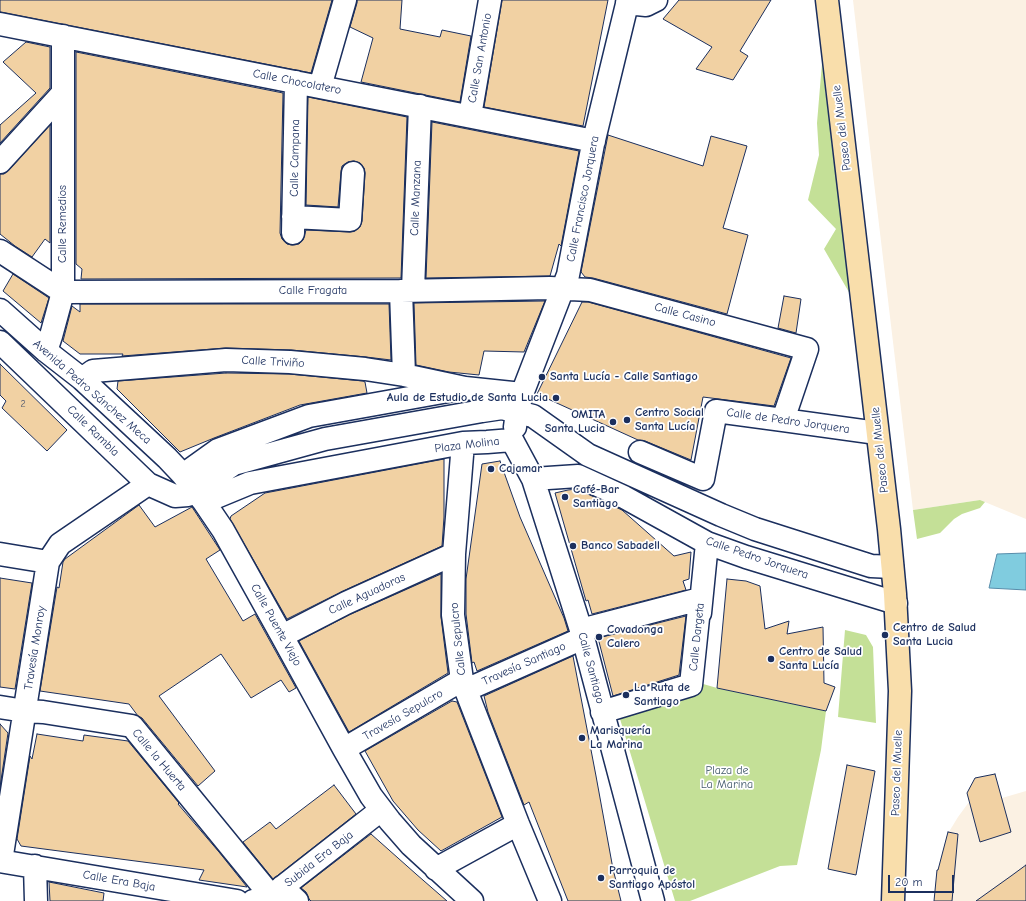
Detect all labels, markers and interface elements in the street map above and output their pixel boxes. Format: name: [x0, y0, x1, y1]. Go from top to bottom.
street label: Calle San Antonio: [465, 12, 495, 104]
street label: Calle Chocolatero: [251, 66, 343, 98]
street label: Paseo del Muelle: [830, 84, 854, 172]
street label: Calle Campana: [287, 119, 303, 197]
street label: Calle Francisco Jorquera: [564, 135, 602, 263]
street label: Calle Manzana: [407, 160, 425, 236]
street label: Calle Remedios: [56, 185, 70, 263]
street label: Calle Fragata: [279, 284, 347, 298]
street label: Calle Casino: [653, 300, 717, 330]
street label: Avenida Pedro Sánchez Meca: [30, 337, 154, 447]
street label: Calle Triviño: [241, 353, 305, 371]
place label: Santa Lucía - Calle Santiago: [550, 370, 698, 384]
marker: Santa Lucía - Calle Santiago: [537, 372, 547, 382]
place label: Aula de Estudio de Santa Lucia: [387, 391, 548, 405]
marker: Aula de Estudio de Santa Lucia: [551, 393, 561, 403]
house number: 2: [20, 398, 26, 410]
street label: Calle Rambla: [64, 402, 122, 460]
street label: Calle de Pedro Jorquera: [726, 405, 850, 437]
place label: Centro Social Santa Lucía: [635, 406, 704, 434]
street label: Paseo del Muelle: [868, 406, 892, 494]
place label: OMITA Santa Lucia: [545, 408, 605, 436]
marker: Centro Social Santa Lucía: [622, 415, 632, 425]
marker: OMITA Santa Lucia: [608, 417, 618, 427]
street label: Plaza Molina: [434, 434, 500, 456]
place label: Cajamar: [499, 462, 542, 476]
marker: Cajamar: [486, 464, 496, 474]
place label: Café-Bar Santiago: [573, 483, 619, 511]
marker: Café-Bar Santiago: [560, 492, 570, 502]
street label: Calle Pedro Jorquera: [704, 534, 810, 582]
place label: Banco Sabadell: [581, 539, 660, 553]
marker: Banco Sabadell: [568, 541, 578, 551]
street label: Calle Aguadoras: [326, 570, 408, 618]
street label: Calle Puente Viejo: [247, 581, 305, 669]
street label: Calle Sepulcro: [447, 602, 469, 676]
street label: Calle Dargeta: [686, 602, 708, 672]
street label: Travesía Monroy: [21, 605, 49, 691]
place label: Centro de Salud Santa Lucia: [893, 621, 976, 649]
place label: Covadonga Calero: [607, 623, 663, 651]
marker: Centro de Salud Santa Lucia: [880, 630, 890, 640]
street label: Calle Santiago: [575, 631, 607, 705]
marker: Covadonga Calero: [594, 632, 604, 642]
street label: Travesía Santiago: [480, 639, 568, 689]
place label: Centro de Salud Santa Lucía: [779, 645, 862, 673]
marker: Centro de Salud Santa Lucía: [766, 654, 776, 664]
place label: La Ruta de Santiago: [634, 681, 690, 709]
street label: Travesía Sepulcro: [360, 686, 446, 744]
marker: La Ruta de Santiago: [621, 690, 631, 700]
place label: Marisquería La Marina: [590, 724, 651, 752]
street label: Calle la Huerta: [129, 726, 189, 794]
street label: Paseo del Muelle: [888, 730, 906, 816]
marker: Marisquería La Marina: [577, 733, 587, 743]
park label: Plaza de La Marina: [701, 764, 753, 792]
street label: Subida Era Baja: [282, 828, 356, 890]
place label: Parroquia de Santiago Apóstol: [609, 864, 695, 892]
scale bar: [890, 867, 956, 893]
street label: Calle Era Baja: [82, 868, 156, 894]
marker: Parroquia de Santiago Apóstol: [596, 873, 606, 883]
text: 20 m: [895, 875, 923, 889]

